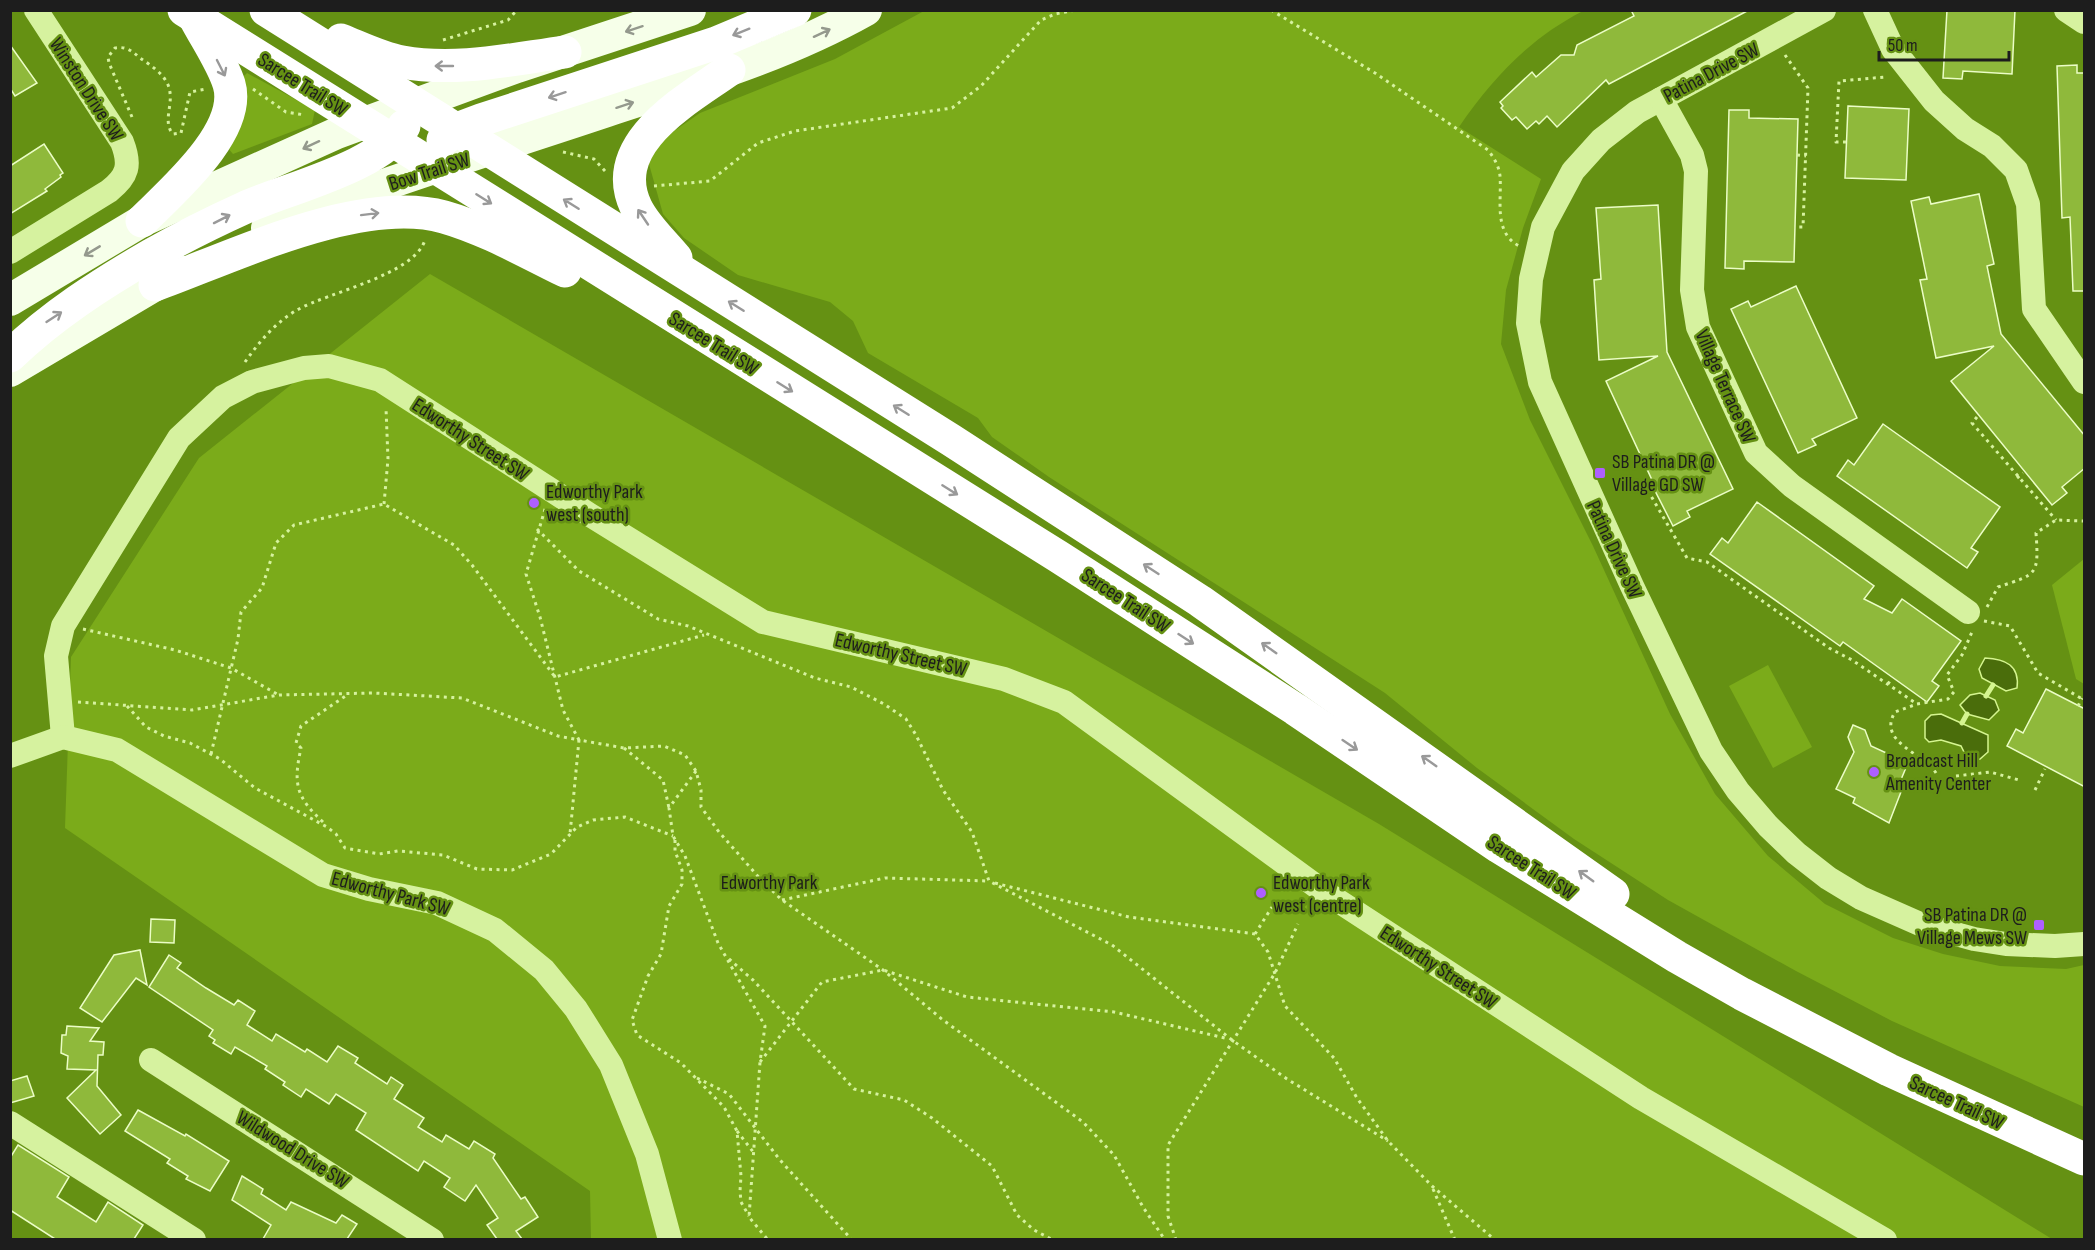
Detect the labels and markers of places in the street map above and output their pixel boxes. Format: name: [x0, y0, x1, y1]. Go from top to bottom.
place label: SB Patina DR @ Village GD SW: [1612, 450, 1715, 497]
marker: SB Patina DR @ Village GD SW: [1593, 466, 1607, 480]
place label: Edworthy Park west (south): [546, 480, 643, 527]
marker: Edworthy Park west (south): [527, 496, 541, 510]
place label: Broadcast Hill Amenity Center: [1885, 749, 1991, 796]
marker: Broadcast Hill Amenity Center: [1867, 765, 1881, 779]
place label: Edworthy Park west (centre): [1273, 871, 1370, 918]
marker: Edworthy Park west (centre): [1254, 886, 1268, 900]
place label: SB Patina DR @ Village Mews SW: [1917, 903, 2027, 950]
marker: SB Patina DR @ Village Mews SW: [2032, 918, 2046, 932]

